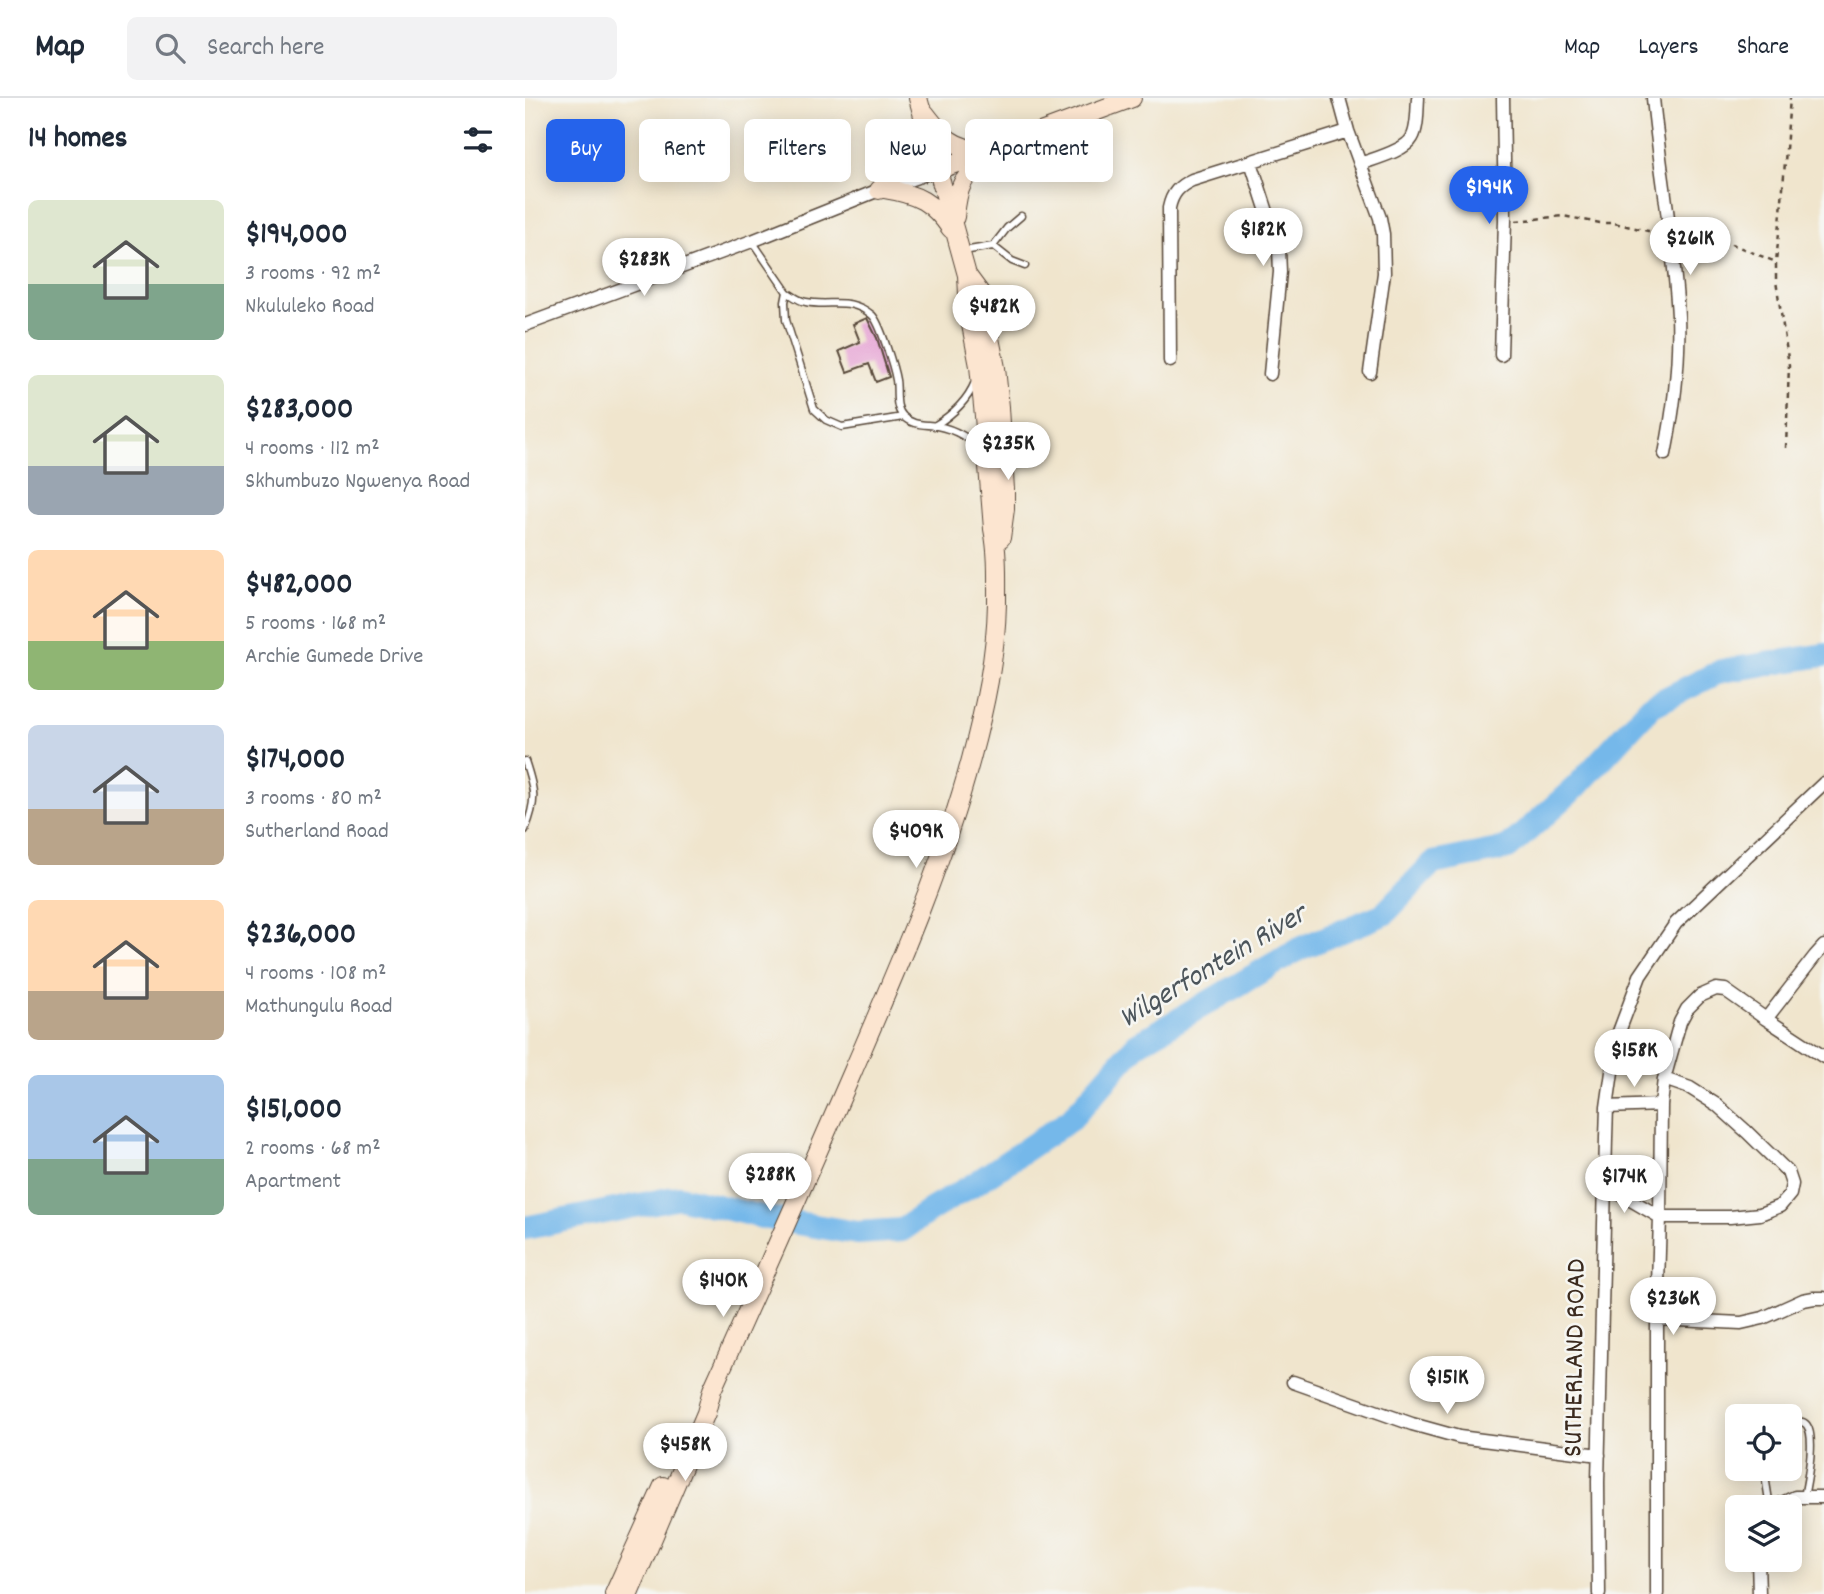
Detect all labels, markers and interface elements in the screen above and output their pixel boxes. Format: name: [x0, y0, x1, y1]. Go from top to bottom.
search box: [127, 17, 617, 80]
text: Map: [35, 25, 85, 72]
icon: search: [151, 29, 189, 67]
text: Search here: [207, 30, 325, 67]
text: Map: [1564, 31, 1600, 65]
text: Layers: [1638, 31, 1699, 65]
text: Share: [1737, 31, 1789, 65]
text: 14 homes: [28, 119, 127, 162]
chip: Buy: [546, 119, 625, 182]
chip: Rent: [639, 119, 730, 182]
chip: Filters: [744, 119, 851, 182]
chip: New: [865, 119, 951, 182]
chip: Apartment: [965, 119, 1113, 182]
icon: filters: [459, 121, 497, 159]
pin: $194K: [1440, 166, 1538, 226]
text: $194K: [1465, 172, 1513, 205]
pin: $182K: [1214, 208, 1312, 268]
text: $182K: [1240, 214, 1286, 247]
text: $194,000: [245, 215, 348, 258]
pin: $261K: [1641, 218, 1739, 277]
text: $261K: [1666, 223, 1714, 256]
icon: home: [84, 228, 168, 312]
pin: $283K: [595, 238, 693, 298]
text: $283K: [618, 244, 670, 277]
text: 3 rooms · 92 m²: [245, 258, 381, 291]
pin: $482K: [945, 286, 1043, 345]
text: Nkululeko Road: [245, 291, 375, 324]
text: $482K: [968, 291, 1020, 324]
text: $283,000: [245, 390, 353, 433]
icon: home: [84, 403, 168, 487]
pin: $235K: [959, 422, 1057, 482]
text: $235K: [981, 428, 1035, 461]
text: 4 rooms · 112 m²: [245, 433, 380, 466]
text: Skhumbuzo Ngwenya Road: [245, 466, 470, 499]
text: $482,000: [245, 565, 353, 608]
icon: home: [84, 578, 168, 662]
text: 5 rooms · 168 m²: [245, 608, 386, 641]
text: Archie Gumede Drive: [245, 641, 423, 674]
text: $174,000: [245, 740, 345, 783]
icon: home: [84, 753, 168, 837]
text: 3 rooms · 80 m²: [245, 783, 382, 816]
pin: $409K: [867, 810, 965, 870]
text: Sutherland Road: [245, 816, 389, 849]
text: $409K: [889, 816, 943, 849]
water label: Wilgerfontein River: [1112, 893, 1319, 1041]
text: $236,000: [245, 915, 356, 958]
icon: home: [84, 928, 168, 1012]
text: 4 rooms · 108 m²: [245, 958, 386, 991]
text: Mathungulu Road: [245, 991, 392, 1024]
pin: $158K: [1585, 1030, 1683, 1089]
text: $158K: [1610, 1035, 1658, 1068]
text: $151,000: [245, 1090, 342, 1133]
icon: home: [84, 1103, 168, 1187]
text: 2 rooms · 68 m²: [245, 1133, 381, 1166]
pin: $288K: [721, 1154, 819, 1213]
pin: $174K: [1575, 1156, 1673, 1215]
text: $288K: [745, 1159, 795, 1192]
text: $174K: [1601, 1161, 1647, 1194]
text: Apartment: [245, 1166, 341, 1199]
street label: SUTHERLAND ROAD: [1555, 1258, 1599, 1458]
pin: $140K: [674, 1260, 772, 1319]
text: $140K: [698, 1265, 748, 1298]
pin: $236K: [1624, 1278, 1722, 1337]
text: $236K: [1646, 1283, 1700, 1316]
pin: $151K: [1398, 1356, 1496, 1416]
text: $151K: [1425, 1362, 1469, 1395]
map controls: [1725, 1404, 1802, 1572]
button: locate: [1725, 1404, 1802, 1481]
pin: $458K: [636, 1424, 734, 1483]
text: $458K: [659, 1429, 711, 1462]
button: layers: [1725, 1495, 1802, 1572]

